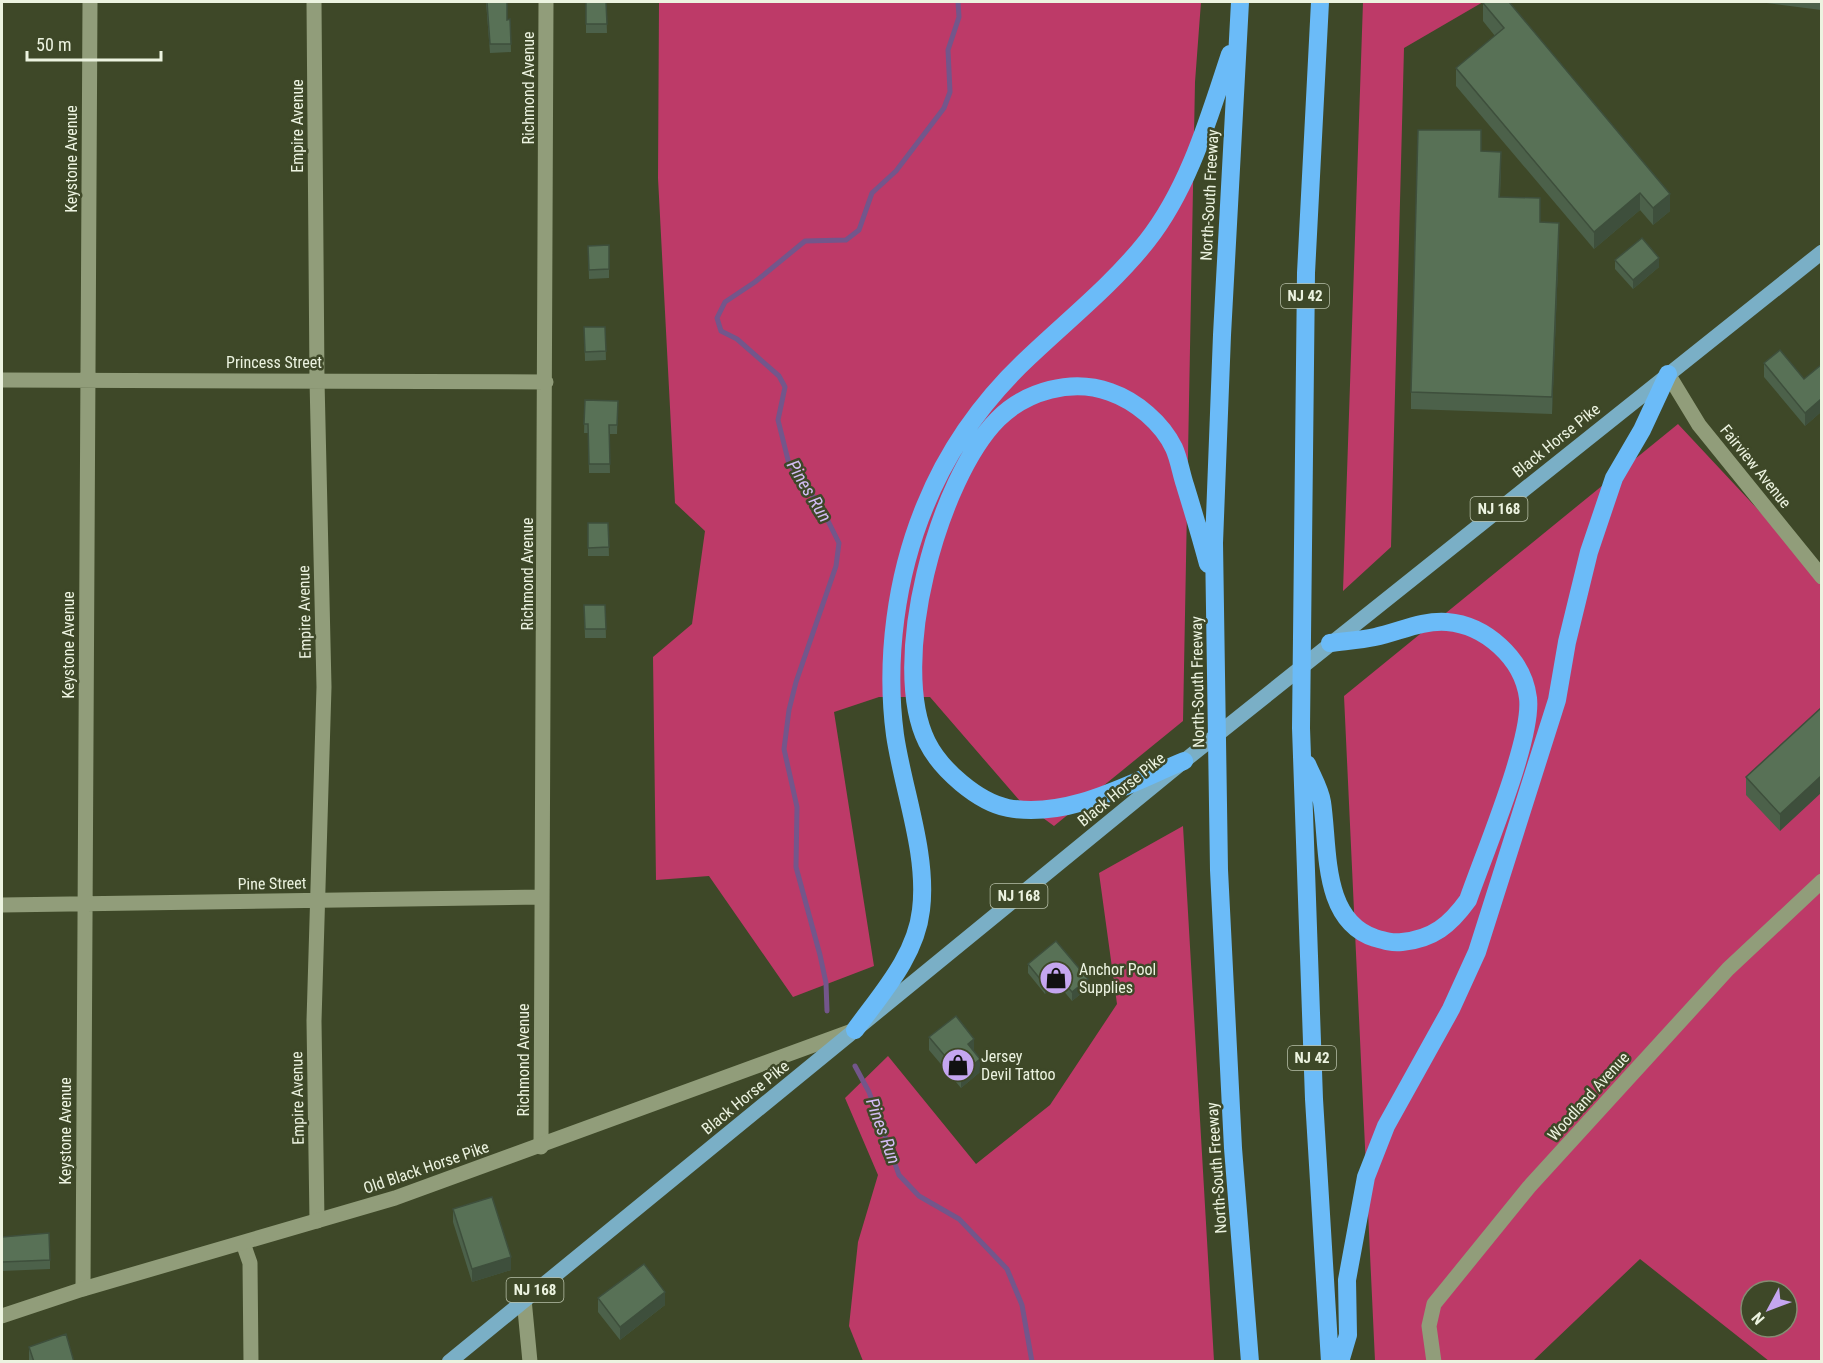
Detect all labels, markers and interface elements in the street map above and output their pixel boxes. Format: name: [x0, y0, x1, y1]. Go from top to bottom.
scale bar: [27, 24, 160, 62]
street label: Richmond Avenue: [519, 32, 538, 144]
text: 50 m: [36, 34, 71, 55]
street label: Empire Avenue: [288, 79, 307, 173]
street label: Keystone Avenue: [62, 105, 81, 213]
street label: North-South Freeway: [1197, 128, 1222, 261]
road number: NJ 42: [1281, 284, 1329, 308]
street label: Princess Street: [226, 353, 322, 372]
street label: Black Horse Pike: [1509, 399, 1604, 481]
street label: Fairview Avenue: [1716, 421, 1795, 512]
water label: Pines Run: [783, 456, 836, 526]
road number: NJ 168: [1470, 497, 1528, 521]
street label: Richmond Avenue: [518, 518, 537, 630]
street label: Empire Avenue: [294, 565, 315, 659]
street label: Keystone Avenue: [59, 591, 78, 699]
street label: North-South Freeway: [1187, 616, 1208, 748]
street label: Black Horse Pike: [1074, 748, 1169, 830]
street label: Pine Street: [237, 873, 307, 894]
road number: NJ 168: [990, 884, 1048, 908]
shop icon: Anchor Pool Supplies: [1038, 960, 1074, 996]
place label: Anchor Pool Supplies: [1079, 960, 1156, 997]
street label: Richmond Avenue: [514, 1004, 533, 1116]
road number: NJ 42: [1288, 1046, 1336, 1070]
shop icon: Jersey Devil Tattoo: [940, 1047, 976, 1083]
place label: Jersey Devil Tattoo: [981, 1047, 1056, 1084]
street label: Woodland Avenue: [1544, 1048, 1633, 1145]
street label: Empire Avenue: [287, 1051, 308, 1145]
street label: Black Horse Pike: [698, 1056, 793, 1138]
street label: Keystone Avenue: [56, 1077, 75, 1185]
water label: Pines Run: [862, 1095, 905, 1167]
street label: North-South Freeway: [1202, 1101, 1231, 1234]
street label: Old Black Horse Pike: [361, 1137, 491, 1198]
road number: NJ 168: [506, 1278, 564, 1302]
north arrow: [1739, 1279, 1799, 1339]
text: N: [1748, 1309, 1768, 1328]

